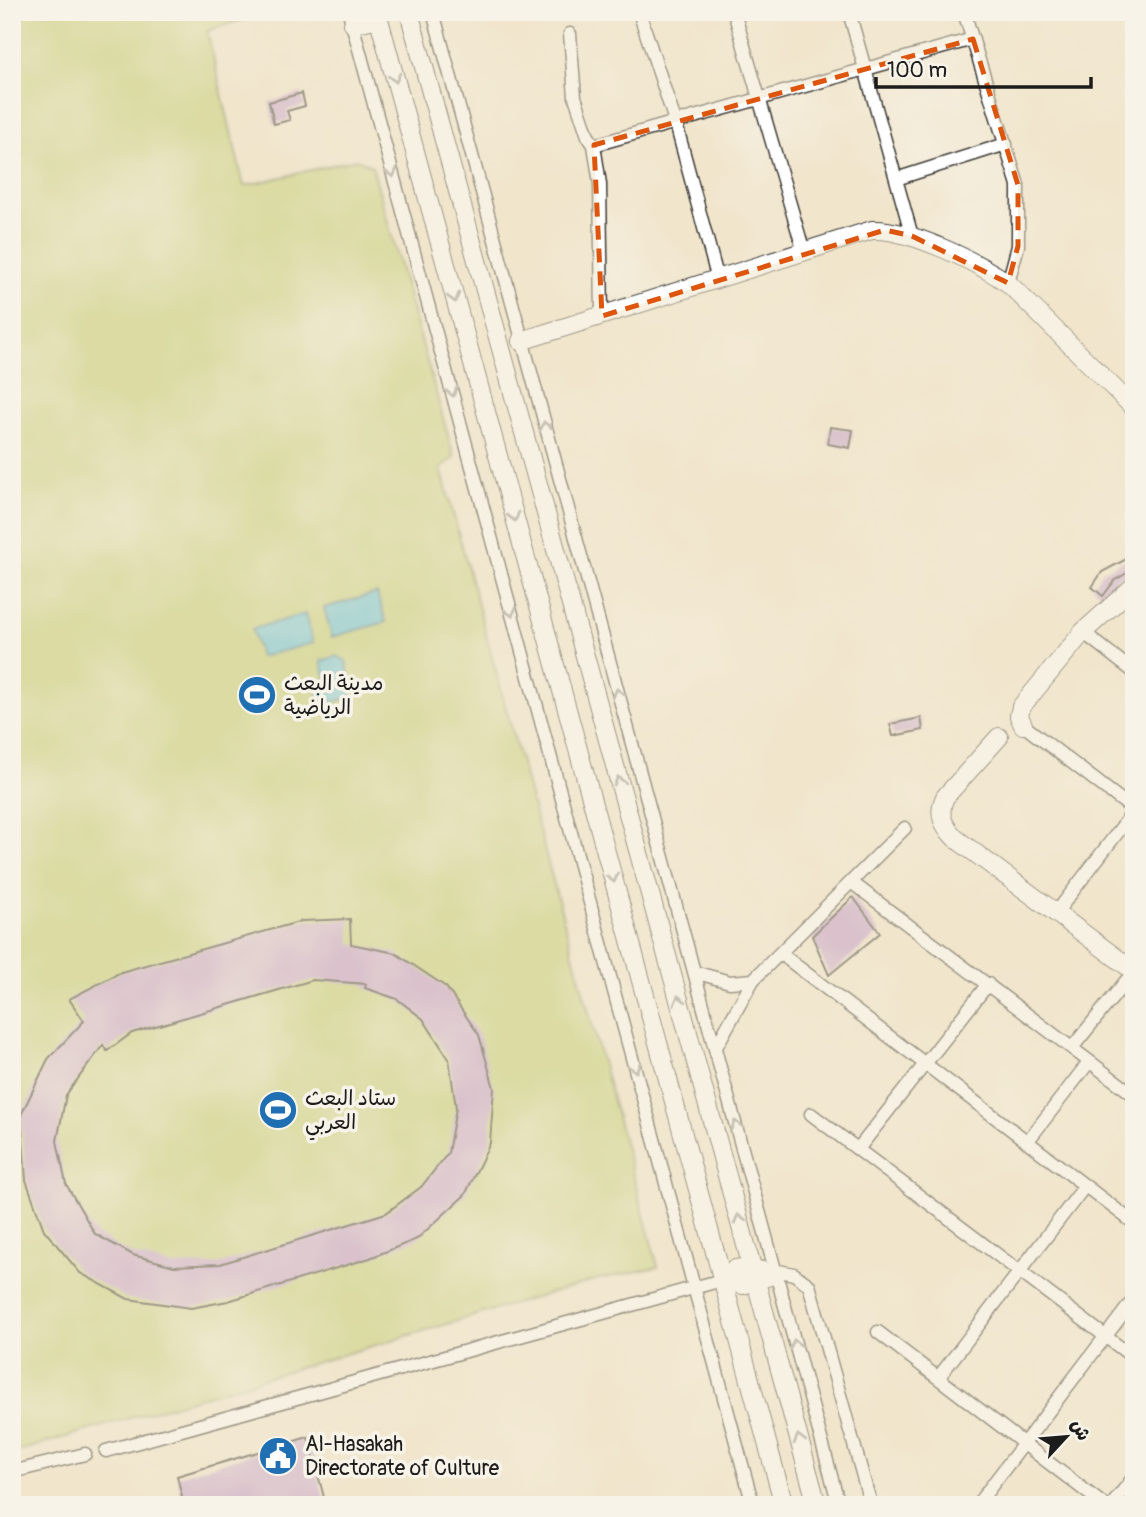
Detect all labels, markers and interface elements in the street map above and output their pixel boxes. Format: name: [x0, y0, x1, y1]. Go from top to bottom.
scale bar: [876, 46, 1092, 90]
text: 100 m: [887, 57, 947, 84]
one-way arrow: [386, 72, 401, 84]
one-way arrow: [384, 167, 398, 179]
one-way arrow: [446, 291, 461, 303]
one-way arrow: [444, 386, 458, 398]
one-way arrow: [538, 420, 553, 432]
one-way arrow: [506, 511, 520, 523]
one-way arrow: [503, 606, 517, 618]
place label: مدينة البعث الرياضية: [284, 670, 383, 721]
sports icon: مدينة البعث الرياضية: [236, 674, 278, 716]
one-way arrow: [611, 687, 626, 699]
one-way arrow: [613, 775, 627, 787]
one-way arrow: [604, 872, 619, 884]
one-way arrow: [673, 994, 687, 1006]
one-way arrow: [627, 1062, 641, 1074]
place label: ستاد البعث العربي: [305, 1085, 396, 1141]
sports icon: ستاد البعث العربي: [257, 1089, 299, 1131]
one-way arrow: [729, 1119, 744, 1131]
one-way arrow: [733, 1214, 748, 1226]
one-way arrow: [789, 1338, 804, 1350]
north arrow: [1030, 1402, 1100, 1472]
text: ش: [1065, 1415, 1096, 1445]
place label: Al-Hasakah Directorate of Culture: [305, 1431, 500, 1482]
one-way arrow: [793, 1433, 807, 1445]
public building icon: Al-Hasakah Directorate of Culture: [257, 1435, 299, 1477]

